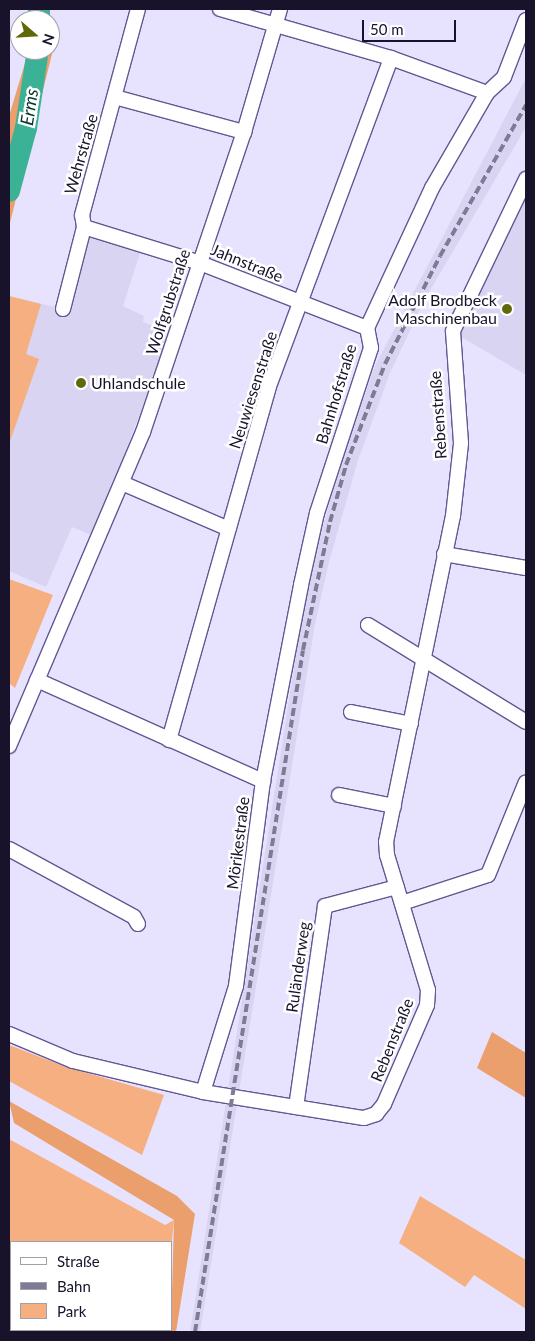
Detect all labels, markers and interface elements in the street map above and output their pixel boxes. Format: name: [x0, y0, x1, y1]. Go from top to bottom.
north arrow: [10, 10, 60, 60]
scale bar: [365, 10, 459, 42]
text: 50 m: [370, 20, 404, 38]
text: N: [39, 32, 59, 48]
water label: Erms: [15, 87, 43, 127]
street label: Wehrstraße: [60, 112, 102, 196]
street label: Jahnstraße: [208, 240, 286, 286]
street label: Wolfgrubstraße: [142, 247, 194, 357]
place label: Adolf Brodbeck Maschinenbau: [388, 290, 497, 328]
marker: Adolf Brodbeck Maschinenbau: [501, 303, 513, 315]
street label: Neuwiesenstraße: [225, 329, 281, 451]
street label: Bahnhofstraße: [312, 342, 360, 446]
street label: Rebenstraße: [425, 370, 451, 460]
place label: Uhlandschule: [91, 373, 186, 393]
marker: Uhlandschule: [75, 377, 87, 389]
street label: Mörikestraße: [223, 795, 253, 891]
street label: Ruländerweg: [282, 920, 314, 1014]
street label: Rebenstraße: [367, 995, 417, 1085]
legend: [10, 1241, 172, 1331]
text: Straße: [57, 1252, 100, 1270]
text: Bahn: [57, 1277, 91, 1295]
text: Park: [57, 1302, 86, 1320]

